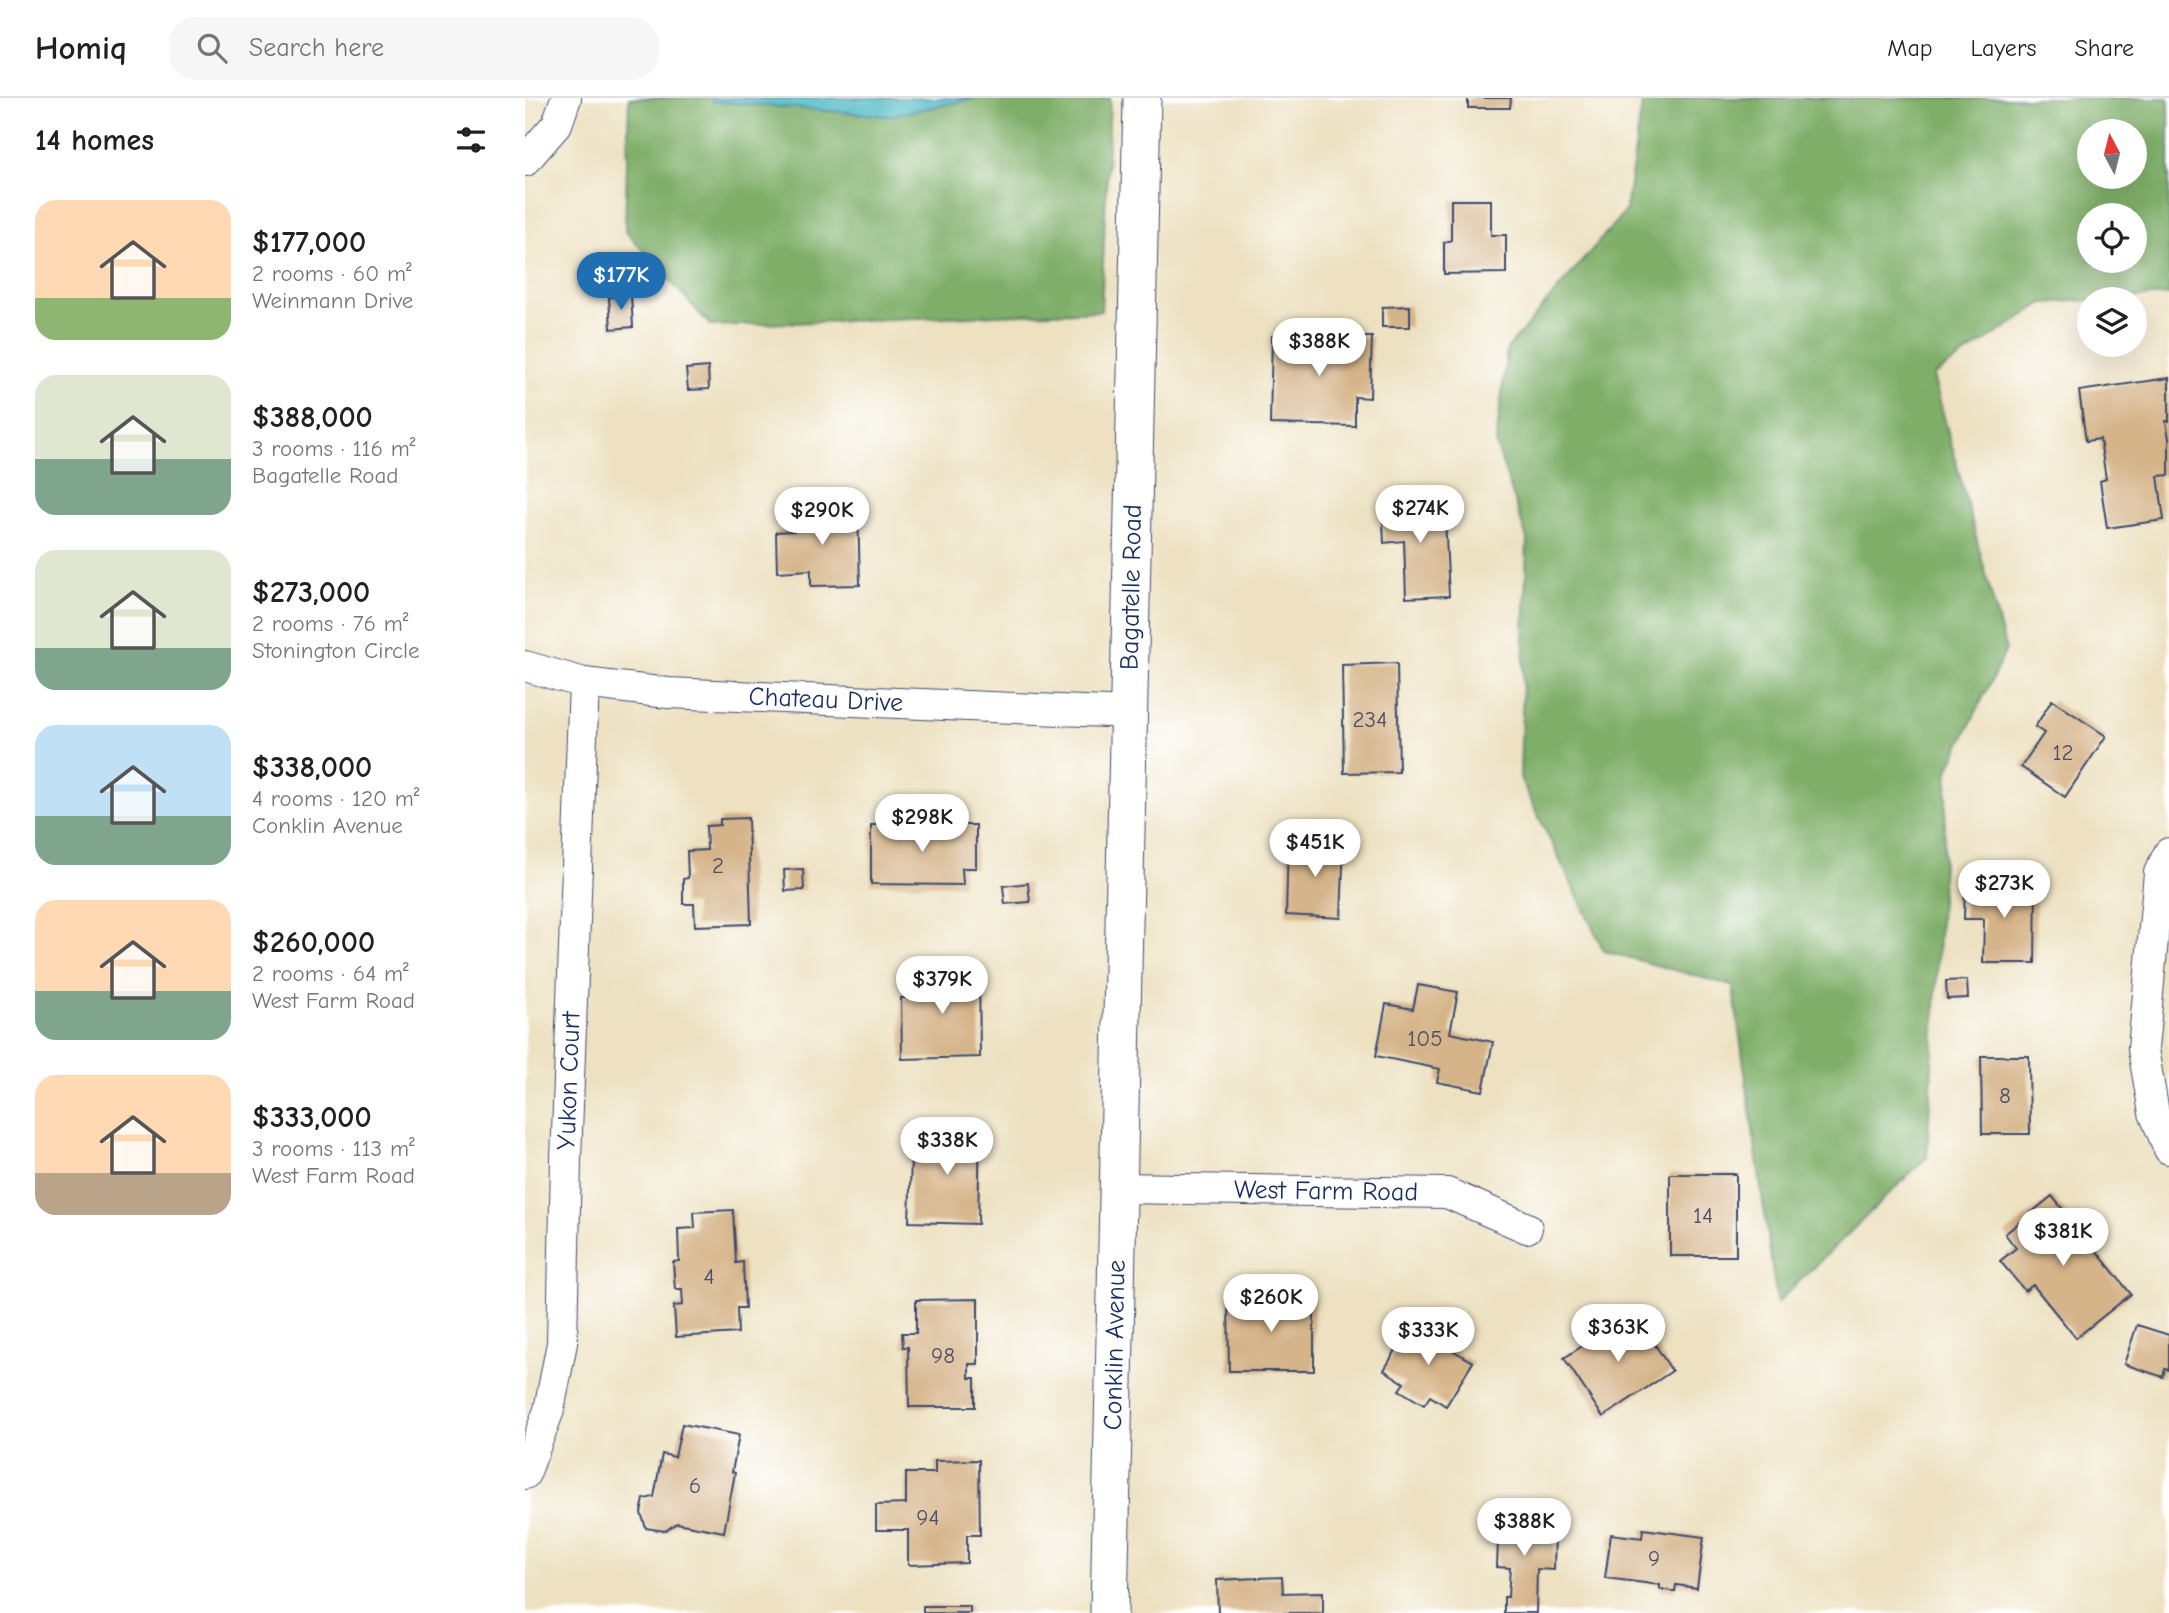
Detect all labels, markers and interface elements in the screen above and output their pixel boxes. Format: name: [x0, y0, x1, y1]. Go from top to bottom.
search box: [169, 17, 659, 80]
text: Homiq: [35, 29, 127, 67]
icon: search: [193, 29, 231, 67]
text: Search here: [249, 33, 384, 63]
text: Map: [1887, 34, 1933, 62]
text: Layers: [1971, 34, 2036, 62]
text: Share: [2074, 34, 2134, 62]
north arrow: [2077, 119, 2147, 189]
map controls: [2077, 119, 2147, 357]
icon: filters: [452, 121, 490, 159]
text: 14 homes: [35, 123, 154, 158]
button: locate: [2077, 203, 2147, 273]
text: $177,000: [252, 225, 366, 260]
icon: home: [91, 228, 175, 312]
pin: $177K: [572, 252, 670, 312]
text: 2 rooms · 60 m²: [252, 260, 412, 287]
text: $177K: [593, 261, 649, 288]
text: Weinmann Drive: [252, 287, 413, 314]
button: layers: [2077, 287, 2147, 357]
pin: $388K: [1270, 318, 1368, 378]
text: $388K: [1288, 327, 1350, 354]
text: $388,000: [252, 400, 373, 435]
icon: home: [91, 403, 175, 487]
text: 3 rooms · 116 m²: [252, 435, 416, 462]
text: Bagatelle Road: [252, 462, 399, 489]
pin: $274K: [1371, 486, 1469, 545]
pin: $290K: [773, 488, 871, 547]
text: $274K: [1391, 494, 1449, 521]
text: $290K: [790, 496, 854, 523]
street label: Bagatelle Road: [1115, 504, 1148, 670]
text: $273,000: [252, 575, 370, 610]
icon: home: [91, 578, 175, 662]
text: 2 rooms · 76 m²: [252, 610, 408, 637]
text: Stonington Circle: [252, 637, 420, 664]
street label: Chateau Drive: [748, 682, 904, 718]
house number: 234: [1353, 706, 1387, 733]
house number: 12: [2052, 739, 2074, 766]
text: $338,000: [252, 750, 372, 785]
icon: home: [91, 753, 175, 837]
text: 4 rooms · 120 m²: [252, 785, 419, 812]
pin: $298K: [873, 794, 971, 854]
text: $298K: [891, 803, 953, 830]
text: Conklin Avenue: [252, 812, 403, 839]
pin: $451K: [1266, 820, 1364, 879]
text: $451K: [1286, 828, 1344, 855]
house number: 2: [712, 852, 724, 879]
pin: $273K: [1955, 860, 2053, 920]
text: $273K: [1974, 869, 2034, 896]
text: $260,000: [252, 925, 375, 960]
icon: home: [91, 928, 175, 1012]
pin: $379K: [893, 956, 991, 1016]
text: 2 rooms · 64 m²: [252, 960, 409, 987]
text: $379K: [912, 965, 972, 992]
text: West Farm Road: [252, 987, 415, 1014]
street label: Yukon Court: [551, 1009, 587, 1150]
house number: 105: [1407, 1025, 1443, 1052]
house number: 8: [1999, 1082, 2011, 1109]
text: $333,000: [252, 1100, 372, 1135]
icon: home: [91, 1103, 175, 1187]
pin: $338K: [898, 1118, 996, 1177]
text: $338K: [916, 1126, 978, 1153]
text: 3 rooms · 113 m²: [252, 1135, 415, 1162]
text: West Farm Road: [252, 1162, 415, 1189]
street label: West Farm Road: [1234, 1175, 1418, 1208]
house number: 14: [1693, 1202, 1713, 1229]
pin: $381K: [2014, 1208, 2112, 1268]
text: $381K: [2034, 1217, 2092, 1244]
street label: Conklin Avenue: [1098, 1259, 1132, 1431]
house number: 4: [703, 1263, 715, 1290]
pin: $260K: [1222, 1274, 1320, 1334]
text: $260K: [1239, 1283, 1303, 1310]
pin: $363K: [1569, 1304, 1667, 1364]
pin: $333K: [1379, 1308, 1477, 1367]
text: $363K: [1587, 1313, 1649, 1340]
text: $333K: [1398, 1316, 1458, 1343]
house number: 98: [931, 1342, 955, 1369]
house number: 6: [689, 1472, 701, 1499]
pin: $388K: [1475, 1498, 1573, 1558]
house number: 94: [916, 1504, 940, 1531]
text: $388K: [1493, 1507, 1555, 1534]
house number: 9: [1648, 1545, 1660, 1572]

